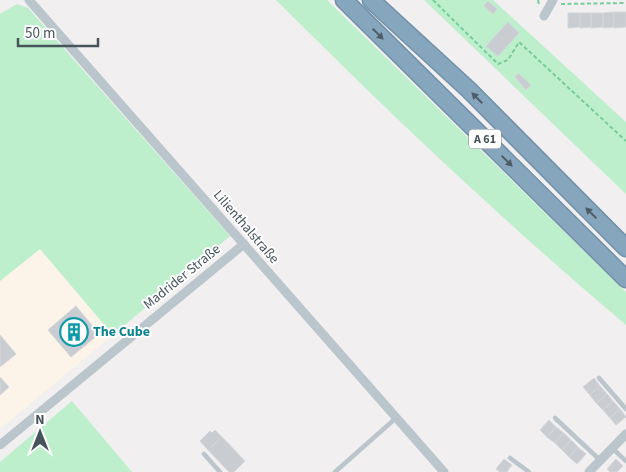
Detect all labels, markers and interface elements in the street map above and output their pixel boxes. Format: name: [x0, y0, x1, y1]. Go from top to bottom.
scale bar: [18, 15, 98, 47]
text: 50 m: [25, 23, 55, 44]
one-way arrow: [372, 28, 384, 40]
one-way arrow: [471, 92, 483, 104]
road number: A 61: [469, 130, 501, 148]
one-way arrow: [500, 155, 512, 167]
street label: Lilienthalstraße: [208, 186, 284, 268]
one-way arrow: [586, 207, 598, 219]
street label: Madrider Straße: [139, 240, 225, 314]
building icon: The Cube: [59, 317, 89, 347]
place label: The Cube: [93, 322, 150, 342]
north arrow: [15, 407, 65, 457]
text: N: [35, 410, 45, 430]

